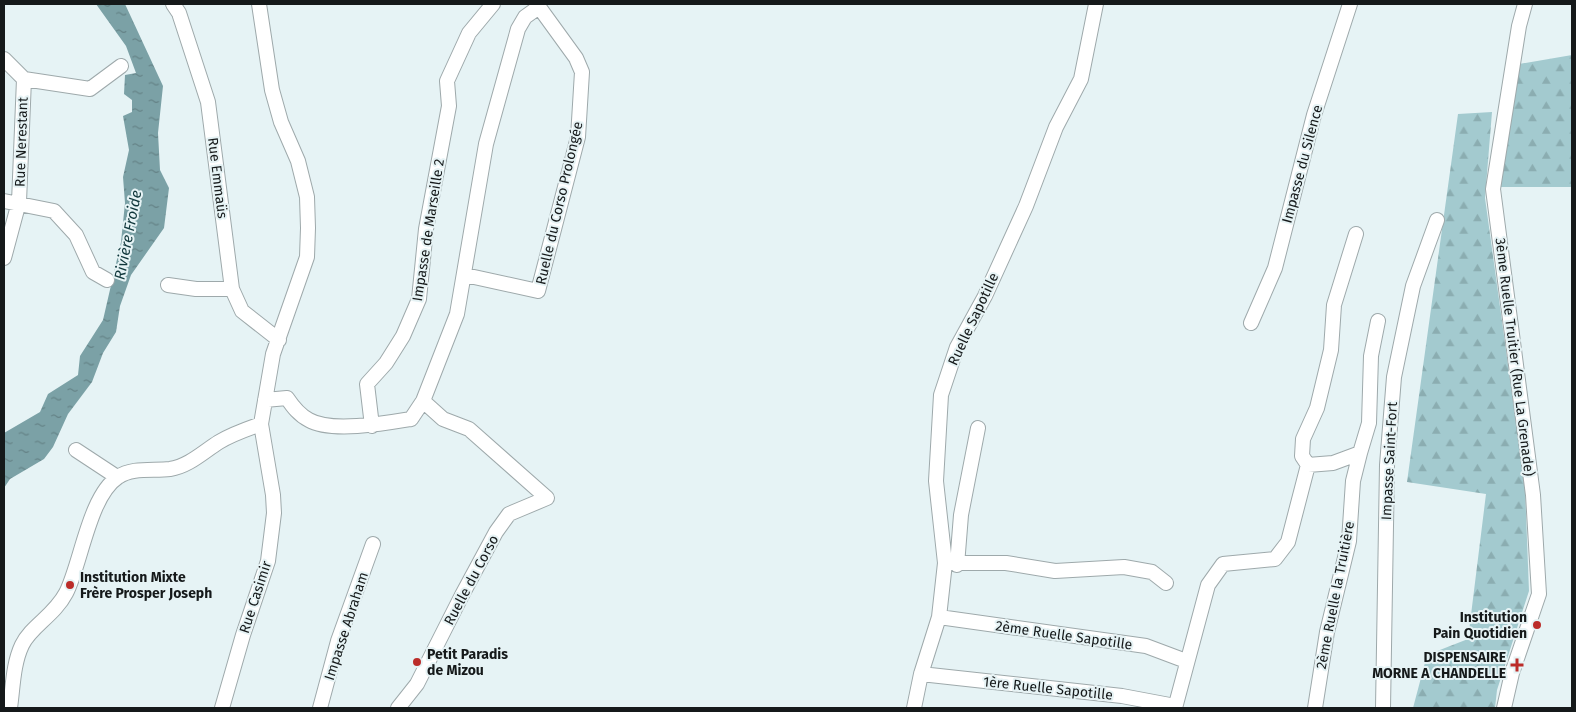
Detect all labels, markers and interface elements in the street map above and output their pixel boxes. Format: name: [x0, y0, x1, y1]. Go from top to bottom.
street label: Rue Nerestant: [11, 96, 32, 187]
street label: Impasse du Silence: [1279, 103, 1326, 225]
street label: Ruelle du Corso Prolongée: [532, 120, 587, 286]
street label: Rue Emmaüs: [204, 137, 231, 220]
street label: Impasse de Marseille 2: [409, 158, 448, 303]
water label: Rivière Froide: [111, 189, 146, 281]
street label: 3ème Ruelle Truitier (Rue La Grenade): [1491, 237, 1538, 477]
street label: Ruelle Sapotille: [945, 270, 1002, 368]
street label: Impasse Saint-Fort: [1378, 400, 1401, 521]
street label: 2ème Ruelle la Truitière: [1313, 520, 1358, 670]
street label: Ruelle du Corso: [441, 532, 502, 628]
street label: Rue Casimir: [236, 558, 275, 635]
place label: Institution Mixte Frère Prosper Joseph: [80, 569, 212, 602]
street label: Impasse Abraham: [321, 570, 372, 682]
marker: Institution Mixte Frère Prosper Joseph: [64, 579, 76, 591]
place label: Institution Pain Quotidien: [1433, 609, 1527, 642]
street label: 2ème Ruelle Sapotille: [994, 617, 1133, 654]
marker: Institution Pain Quotidien: [1531, 619, 1543, 631]
place label: Petit Paradis de Mizou: [427, 646, 508, 679]
place label: DISPENSAIRE MORNE A CHANDELLE: [1372, 649, 1506, 682]
marker: Petit Paradis de Mizou: [411, 656, 423, 668]
marker: DISPENSAIRE MORNE A CHANDELLE: [1510, 658, 1524, 672]
street label: 1ère Ruelle Sapotille: [982, 673, 1114, 704]

